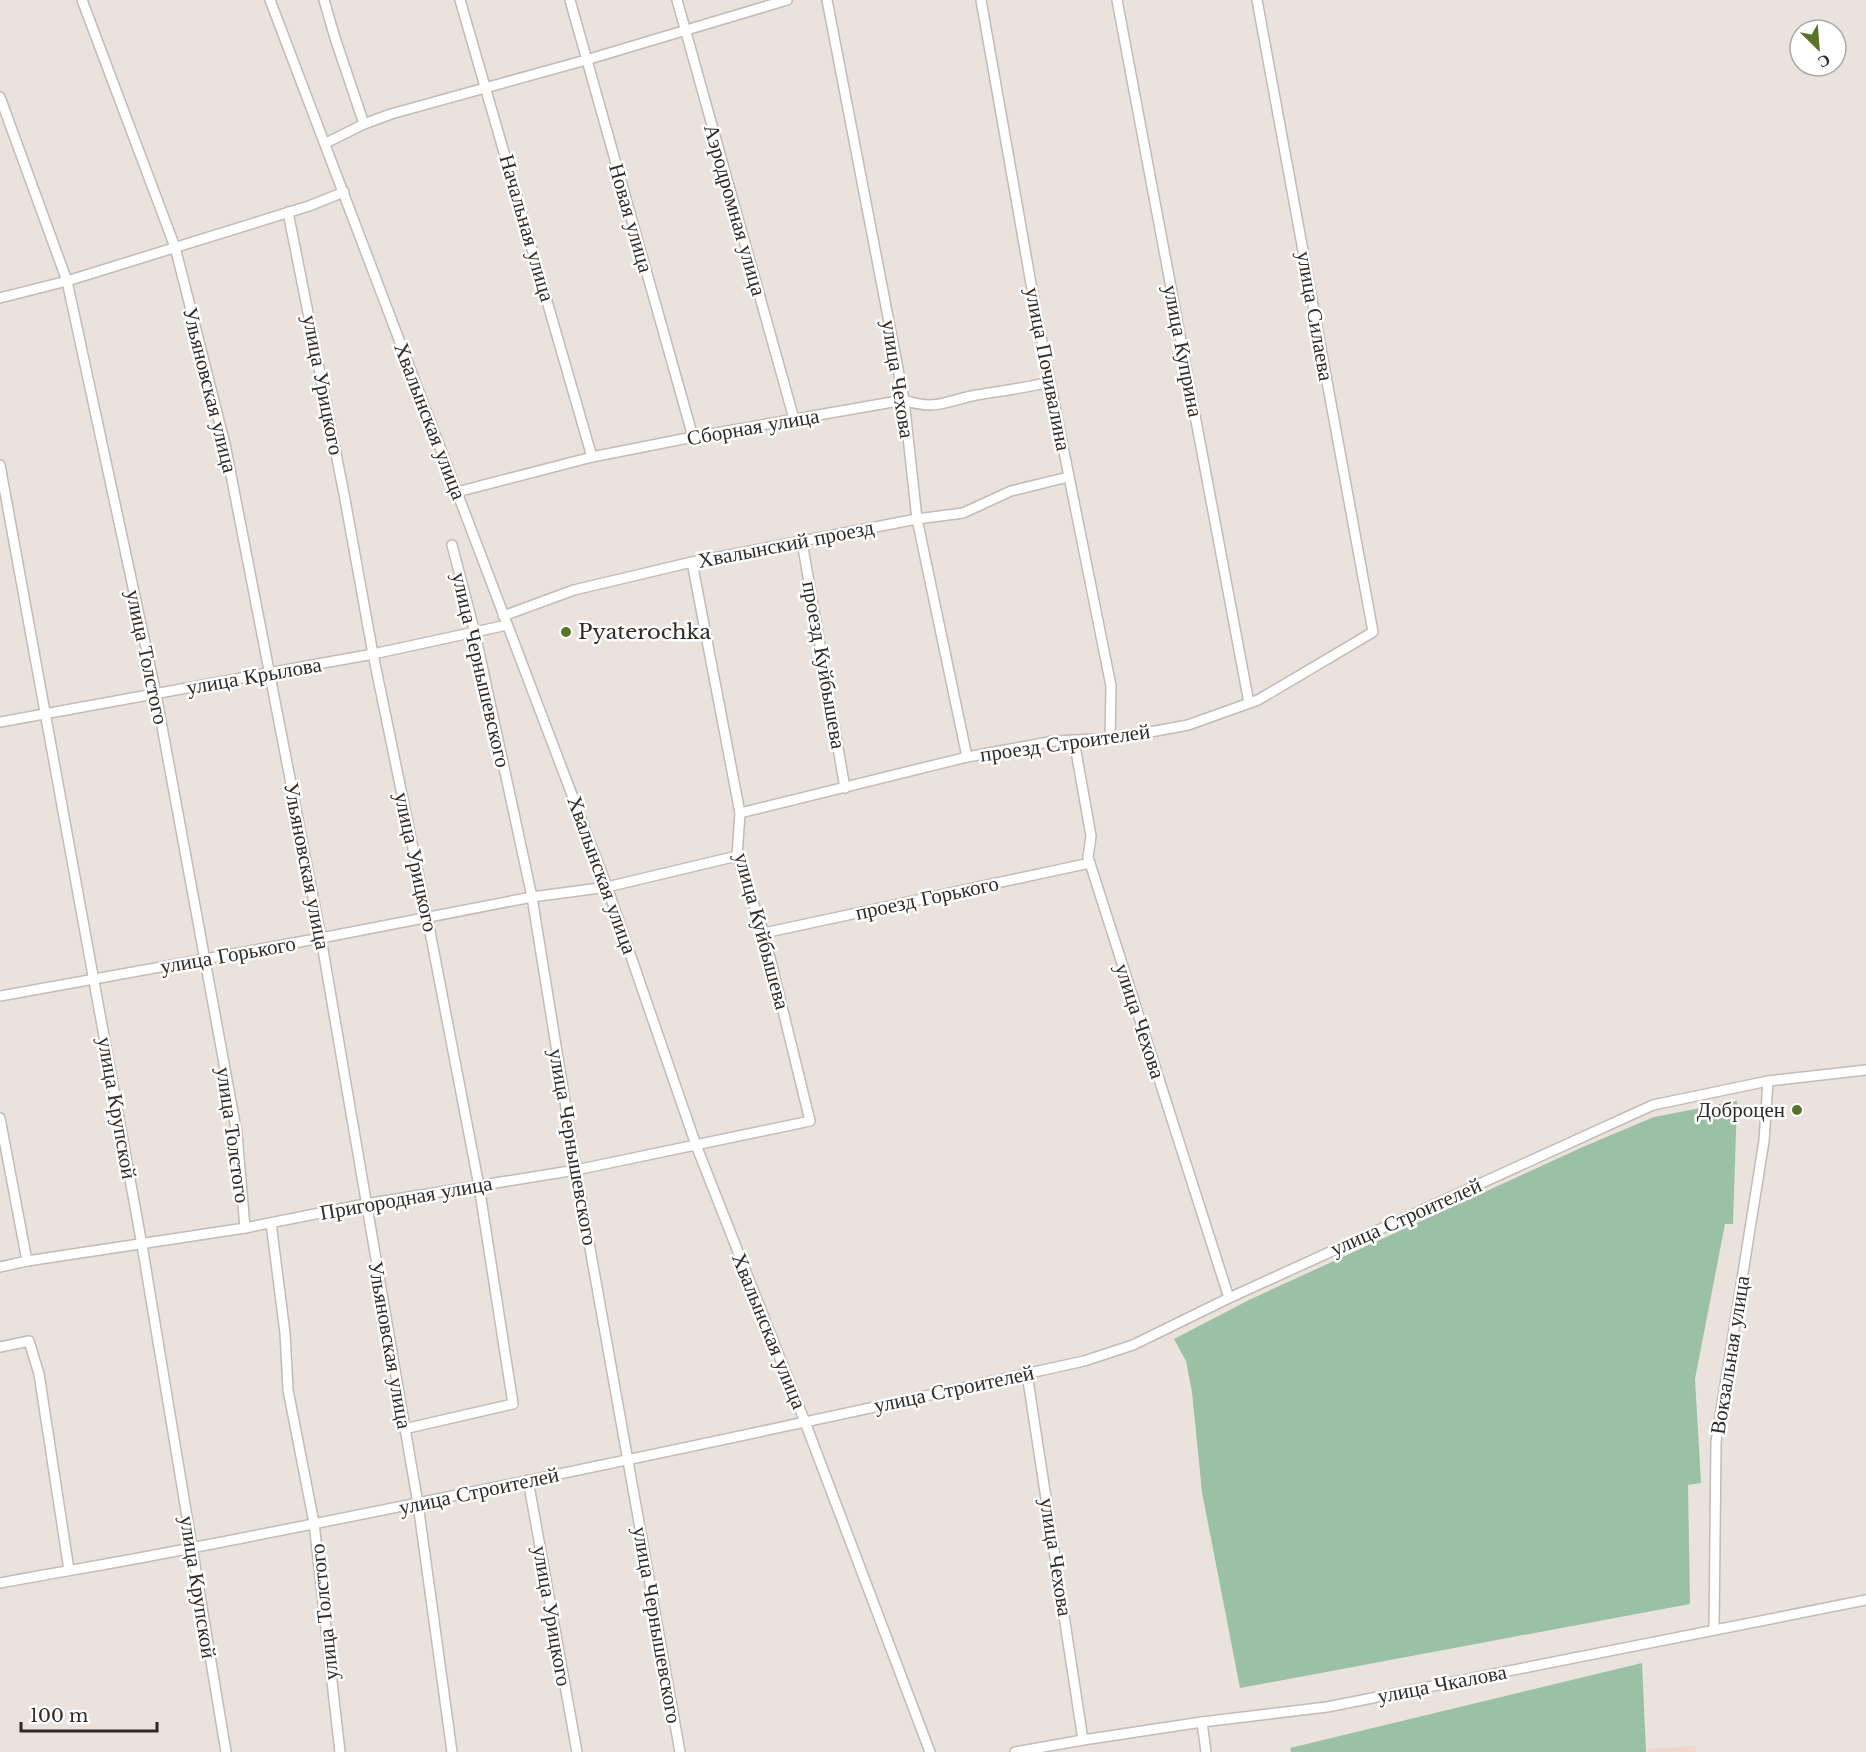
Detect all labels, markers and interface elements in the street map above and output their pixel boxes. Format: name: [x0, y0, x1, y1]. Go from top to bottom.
north arrow: [1788, 18, 1848, 78]
text: С: [1815, 50, 1834, 73]
street label: Аэродромная улица: [698, 121, 772, 299]
street label: Начальная улица: [494, 151, 561, 305]
street label: Новая улица: [603, 161, 659, 276]
street label: улица Силаева: [1291, 249, 1339, 384]
street label: улица Куприна: [1157, 283, 1209, 420]
street label: улица Почивалина: [1019, 285, 1077, 454]
street label: Ульяновская улица: [177, 304, 243, 476]
street label: улица Урицкого: [297, 313, 349, 457]
street label: улица Чехова: [876, 318, 920, 441]
street label: Хвалынская улица: [388, 339, 472, 504]
street label: Сборная улица: [685, 402, 822, 451]
street label: Хвалынский проезд: [696, 514, 877, 574]
street label: улица Чернышевского: [446, 570, 516, 770]
street label: проезд Куйбышева: [796, 579, 852, 752]
street label: улица Толстого: [120, 587, 174, 727]
place label: Pyaterochka: [578, 619, 711, 645]
marker: Pyaterochka: [559, 625, 573, 639]
street label: улица Крылова: [185, 651, 324, 701]
street label: проезд Строителей: [978, 718, 1152, 768]
street label: Ульяновская улица: [278, 780, 336, 952]
street label: улица Урицкого: [389, 790, 443, 934]
street label: Хвалынская улица: [561, 792, 643, 958]
street label: улица Куйбышева: [729, 850, 796, 1013]
street label: проезд Горького: [853, 870, 1001, 926]
street label: улица Горького: [158, 930, 298, 980]
street label: улица Чехова: [1109, 960, 1171, 1083]
street label: улица Крупской: [92, 1035, 142, 1181]
street label: улица Чернышевского: [543, 1046, 603, 1248]
street label: улица Толстого: [211, 1065, 255, 1205]
place label: Доброцен: [1697, 1097, 1785, 1123]
marker: Доброцен: [1790, 1103, 1804, 1117]
street label: Пригородная улица: [318, 1170, 495, 1226]
street label: улица Строителей: [1326, 1172, 1486, 1262]
street label: Хвалынская улица: [726, 1249, 812, 1414]
street label: Ульяновская улица: [362, 1259, 418, 1432]
street label: Вокзальная улица: [1705, 1273, 1755, 1436]
street label: улица Строителей: [872, 1359, 1036, 1419]
street label: улица Строителей: [397, 1461, 561, 1521]
street label: улица Чехова: [1034, 1496, 1078, 1619]
street label: улица Крупской: [174, 1514, 222, 1660]
street label: улица Чернышевского: [627, 1524, 687, 1726]
street label: улица Толстого: [304, 1542, 344, 1682]
street label: улица Урицкого: [527, 1544, 577, 1688]
street label: улица Чкалова: [1375, 1659, 1509, 1709]
scale bar: [21, 1695, 158, 1733]
text: 100 m: [30, 1705, 88, 1727]

